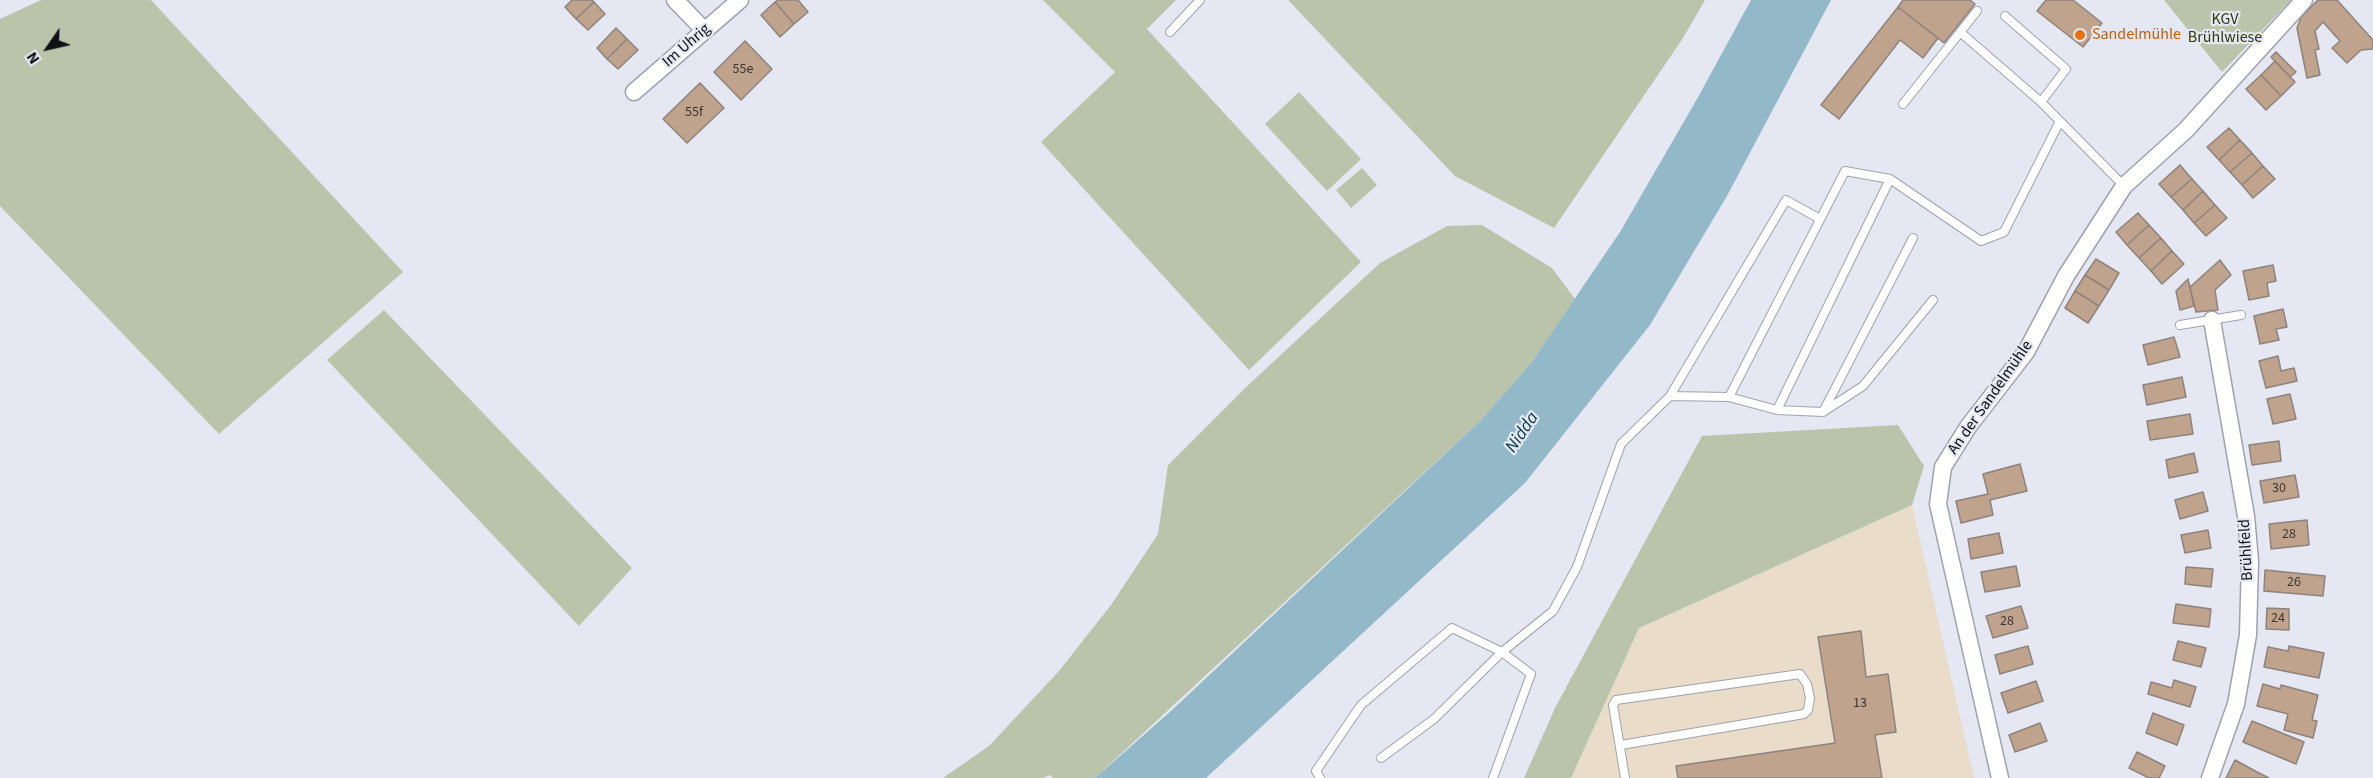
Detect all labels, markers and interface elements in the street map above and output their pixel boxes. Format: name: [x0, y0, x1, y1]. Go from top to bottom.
park label: KGV Brühlwiese: [2188, 10, 2262, 48]
north arrow: [18, 18, 78, 78]
street label: Im Uhrig: [659, 20, 715, 72]
place label: Sandelmühle: [2092, 25, 2181, 45]
marker: Sandelmühle: [2073, 28, 2087, 42]
text: N: [21, 48, 45, 69]
house number: 55e: [733, 62, 753, 78]
house number: 55f: [685, 105, 703, 121]
street label: An der Sandelmühle: [1944, 337, 2038, 459]
water label: Nidda: [1502, 409, 1544, 457]
house number: 30: [2272, 481, 2286, 497]
street label: Brühlfeld: [2236, 519, 2258, 581]
house number: 28: [2282, 527, 2296, 543]
house number: 26: [2287, 575, 2301, 591]
house number: 24: [2271, 611, 2285, 627]
house number: 28: [2000, 614, 2014, 630]
house number: 13: [1853, 696, 1867, 712]

